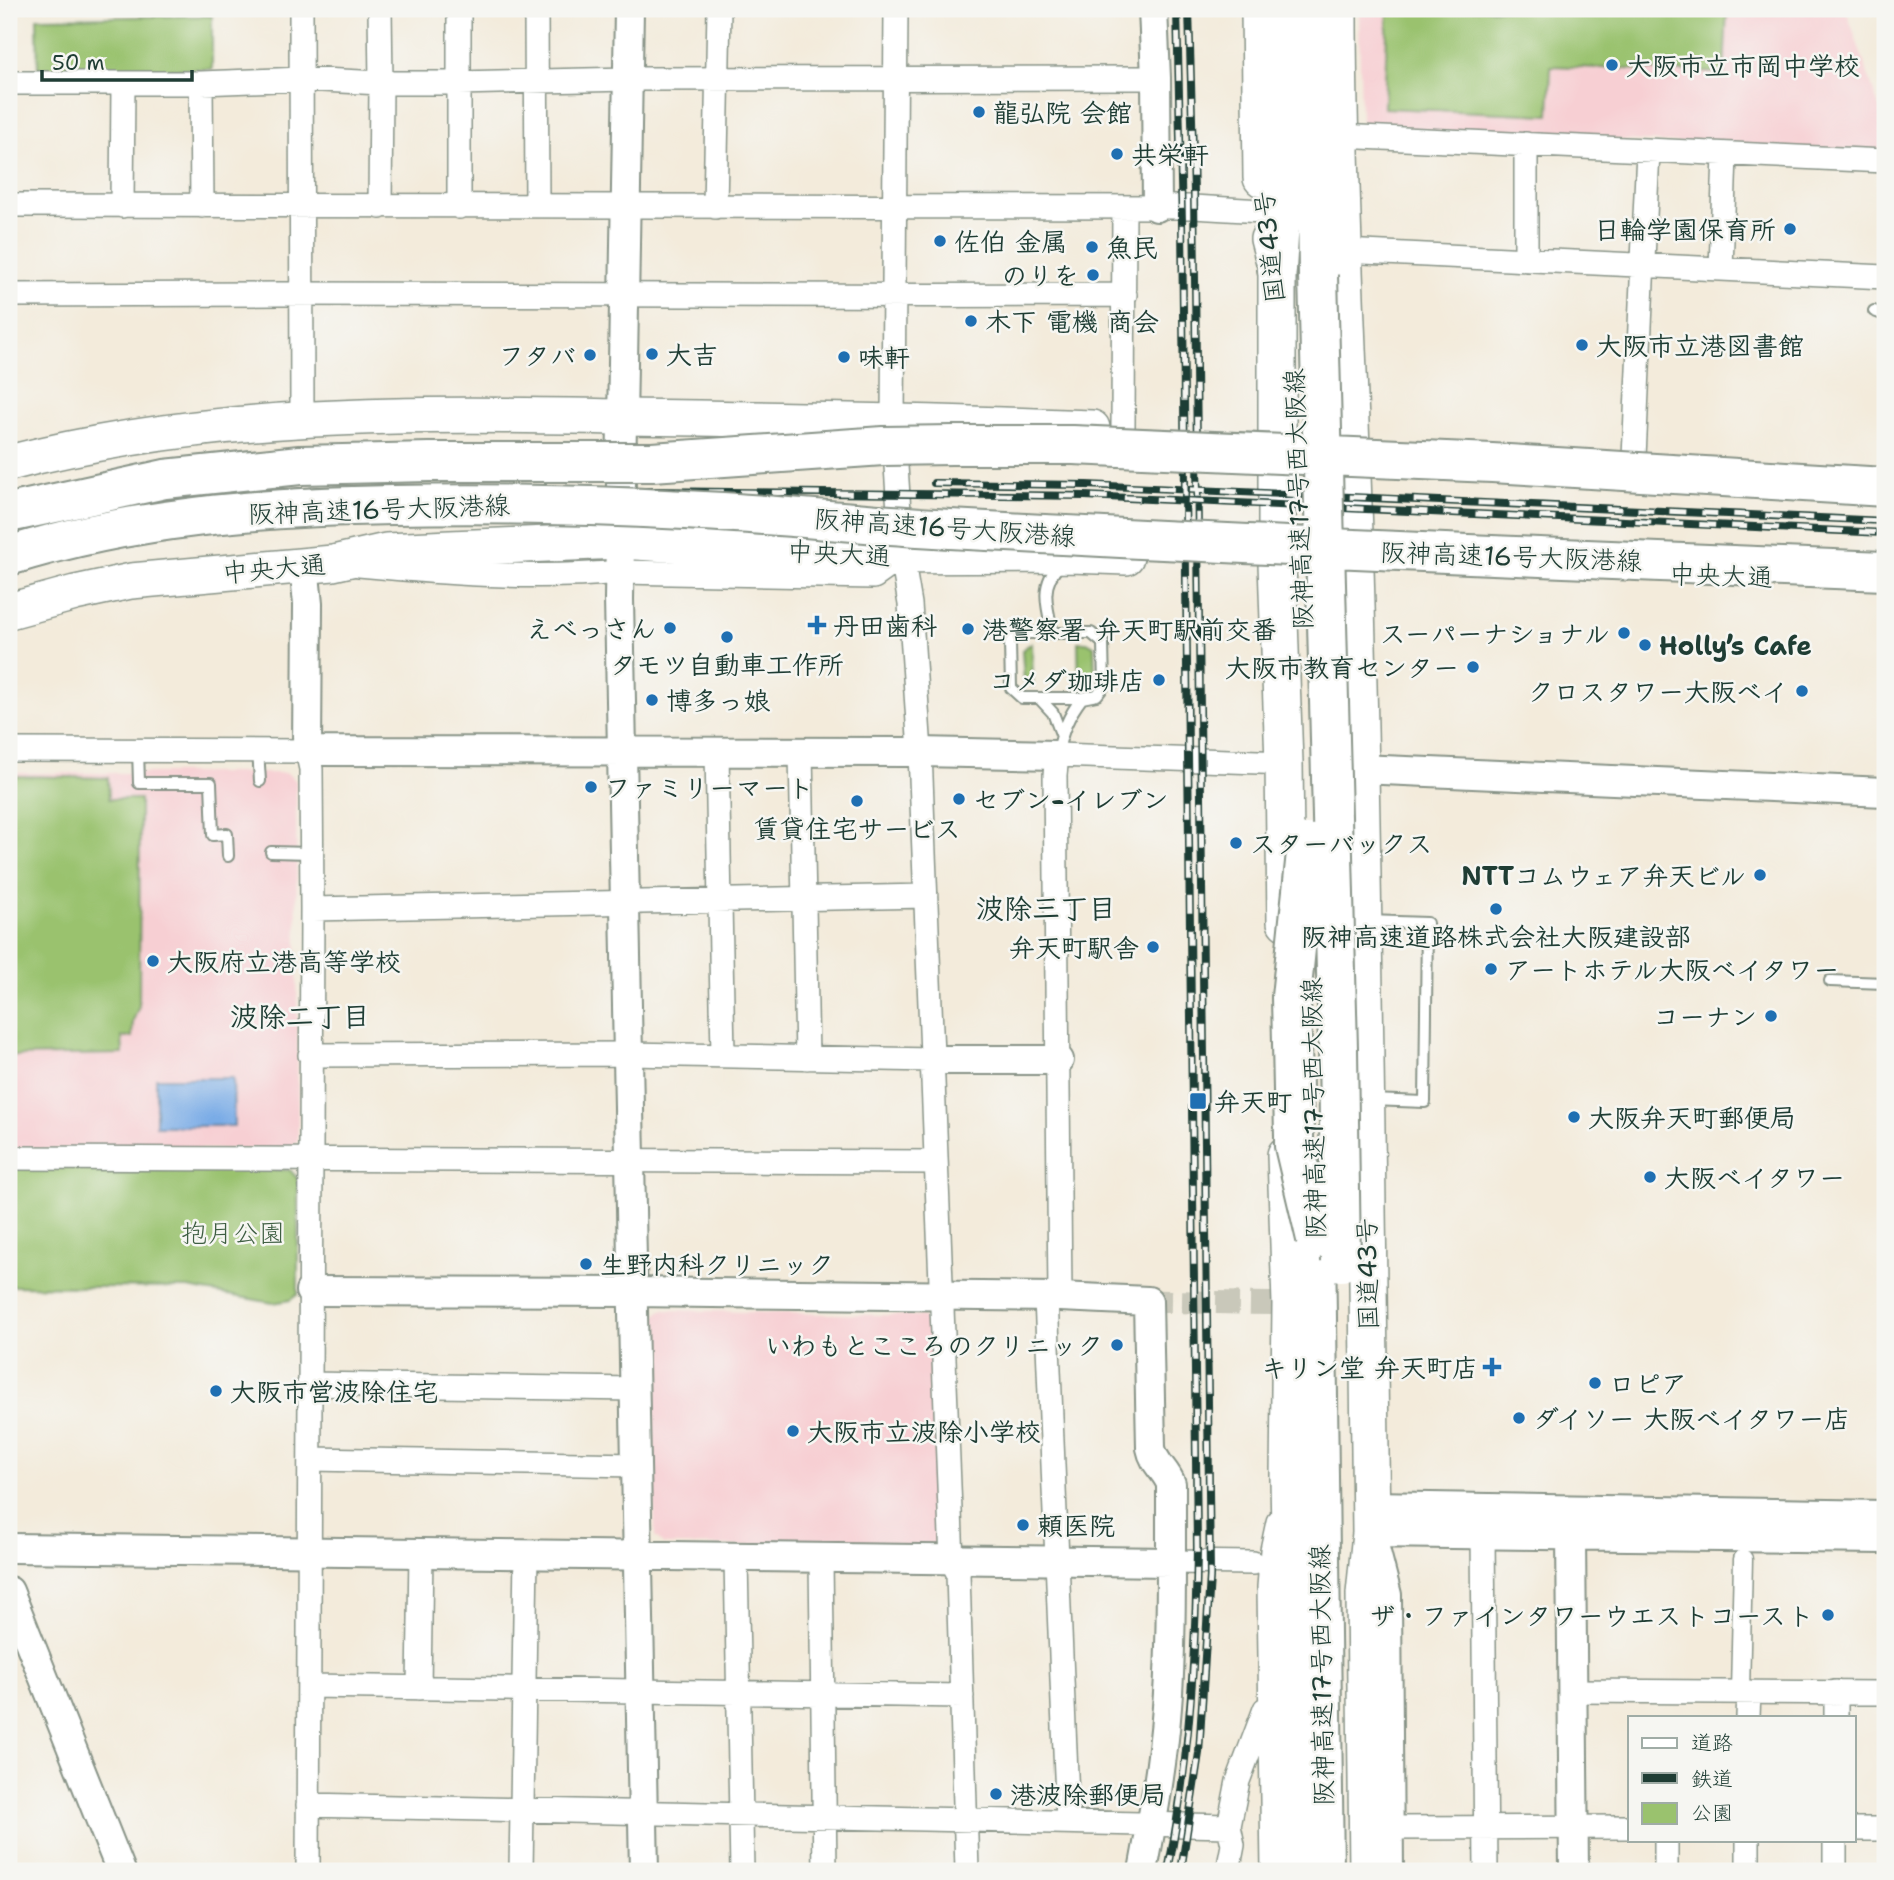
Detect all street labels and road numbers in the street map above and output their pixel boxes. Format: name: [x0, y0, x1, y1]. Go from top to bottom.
street label: 国道43号: [1246, 189, 1292, 305]
street label: 阪神高速17号西大阪線: [1276, 368, 1320, 630]
street label: 阪神高速16号大阪港線: [247, 487, 511, 531]
street label: 阪神高速16号大阪港線: [813, 500, 1077, 554]
street label: 中央大通: [786, 533, 892, 573]
street label: 阪神高速16号大阪港線: [1379, 534, 1643, 578]
street label: 中央大通: [221, 546, 327, 590]
street label: 中央大通: [1668, 556, 1774, 594]
street label: 阪神高速17号西大阪線: [1293, 977, 1333, 1239]
street label: 国道43号: [1349, 1217, 1385, 1331]
street label: 阪神高速17号西大阪線: [1301, 1544, 1341, 1806]

